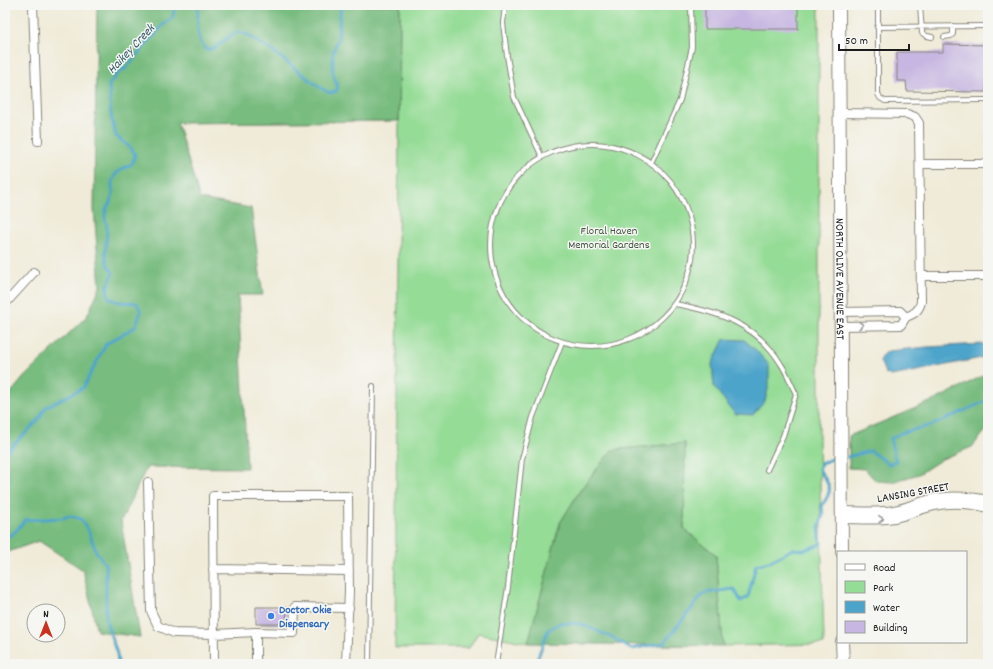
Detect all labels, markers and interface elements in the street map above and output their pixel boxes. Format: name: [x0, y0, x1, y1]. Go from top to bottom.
water label: Haikey Creek: [104, 19, 161, 79]
scale bar: [839, 26, 909, 52]
text: 50 m: [845, 33, 868, 50]
street label: NORTH OLIVE AVENUE EAST: [830, 218, 848, 340]
park label: Floral Haven Memorial Gardens: [568, 223, 650, 254]
one-way arrow: [858, 321, 864, 329]
street label: LANSING STREET: [876, 479, 951, 508]
one-way arrow: [878, 515, 884, 524]
legend: [837, 551, 967, 643]
text: Road: [873, 560, 895, 577]
text: Park: [873, 580, 894, 597]
text: Water: [873, 600, 900, 617]
place label: Doctor Okie Dispensary: [279, 602, 332, 633]
north arrow: [26, 603, 66, 643]
text: N: [43, 607, 49, 623]
marker: Doctor Okie Dispensary: [266, 611, 276, 621]
text: Building: [873, 620, 908, 637]

